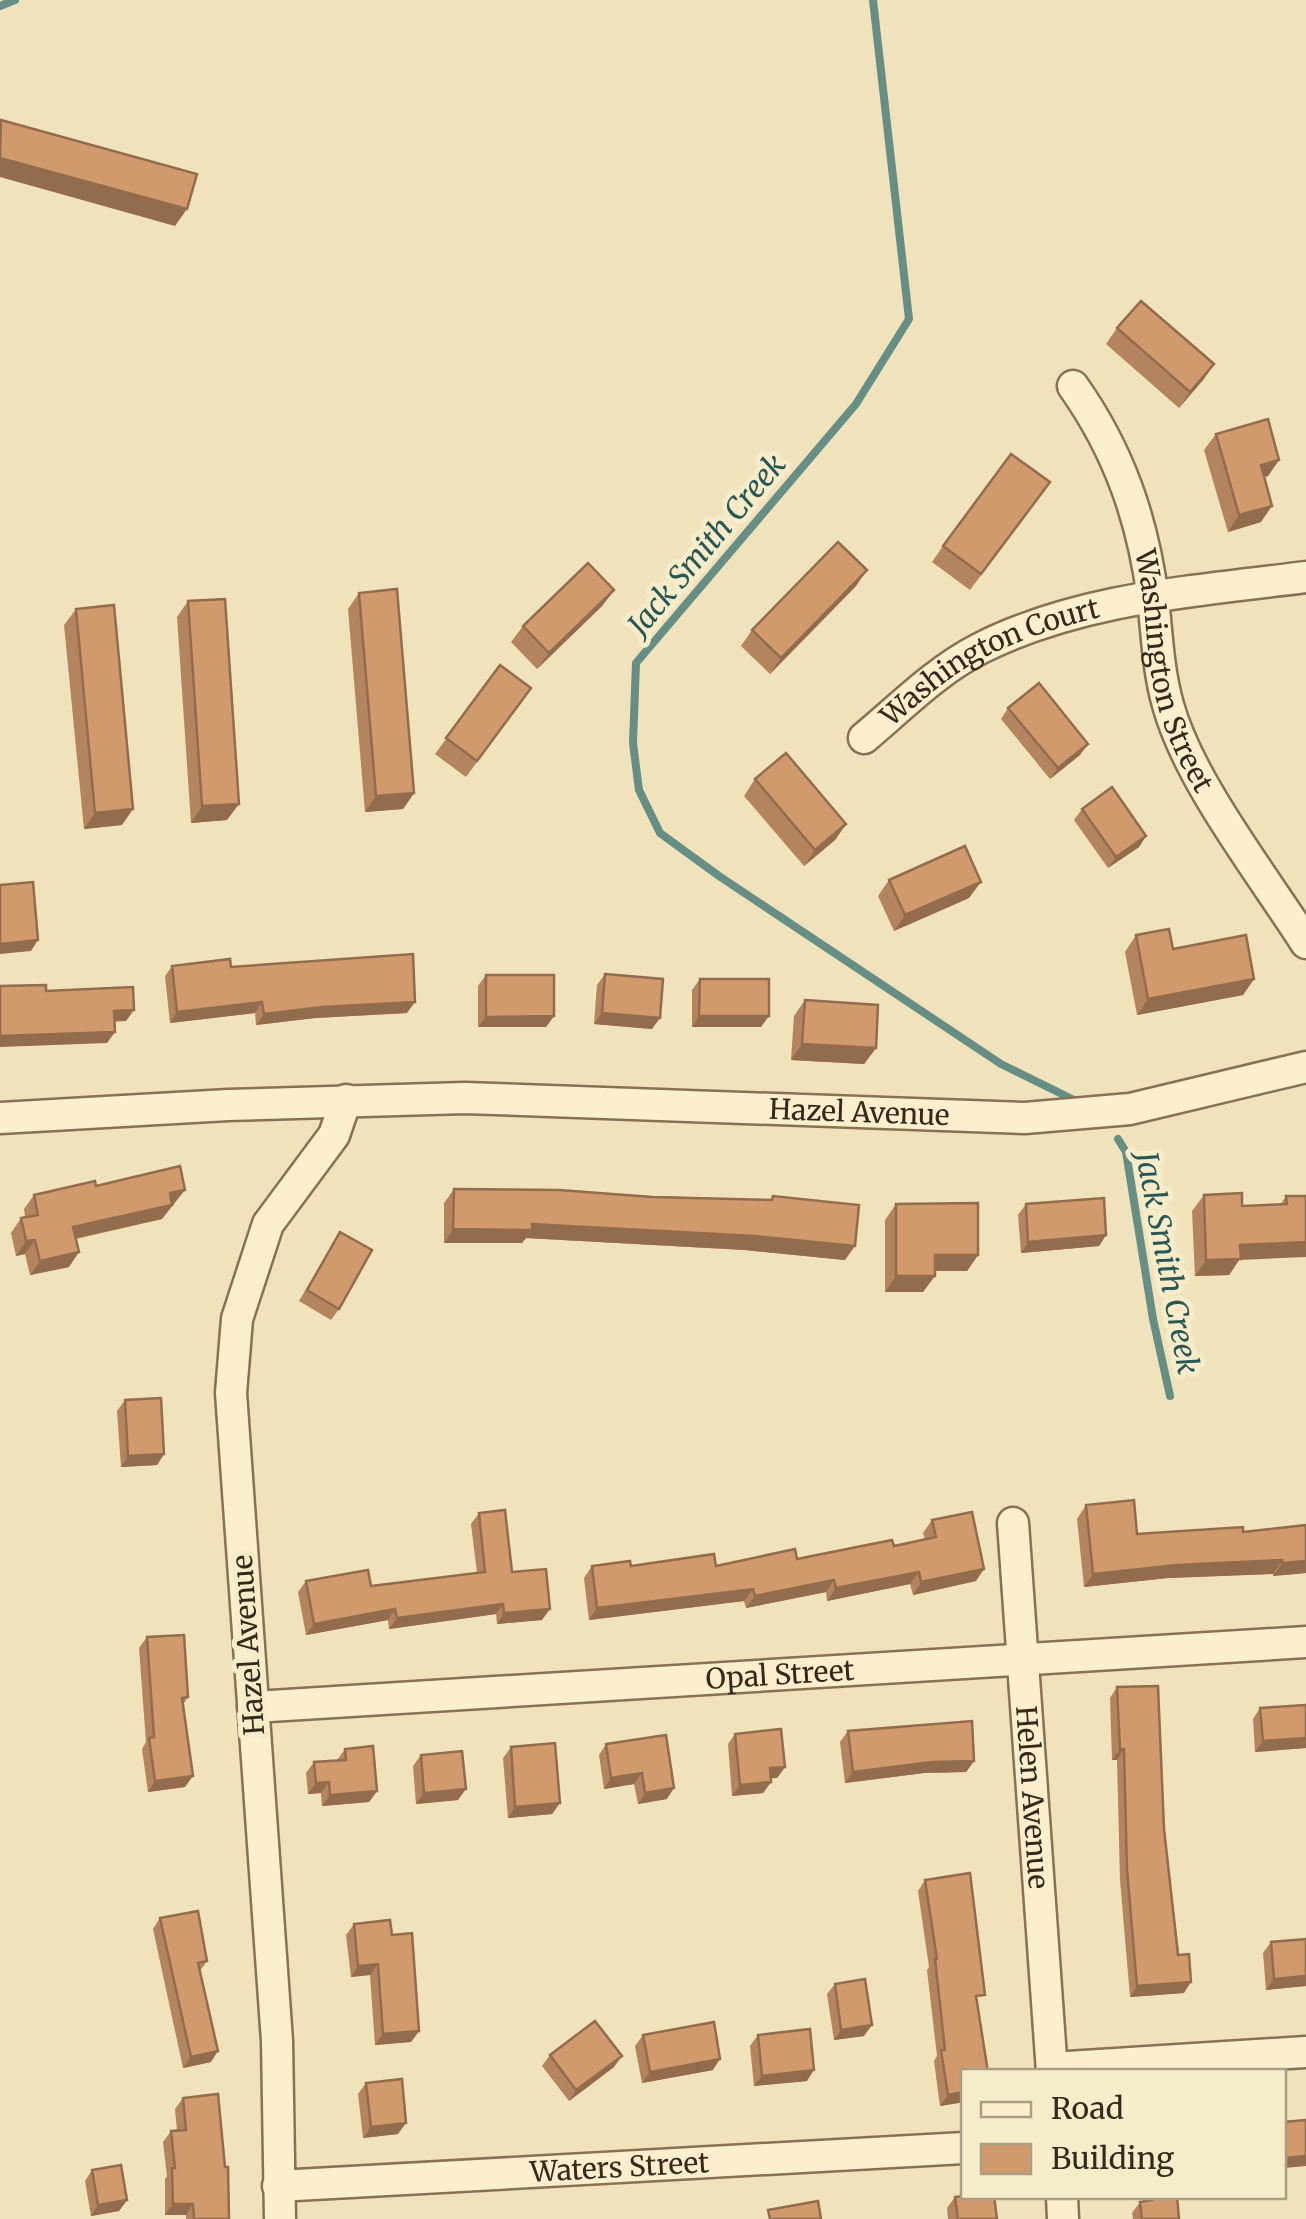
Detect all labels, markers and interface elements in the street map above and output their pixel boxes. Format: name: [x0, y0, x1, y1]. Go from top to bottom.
water label: Jack Smith Creek: [617, 445, 794, 645]
street label: Washington Street: [1127, 545, 1222, 798]
street label: Washington Court: [872, 590, 1103, 734]
street label: Hazel Avenue: [768, 1091, 950, 1133]
water label: Jack Smith Creek: [1127, 1146, 1208, 1378]
street label: Hazel Avenue: [224, 1554, 272, 1736]
street label: Opal Street: [705, 1652, 855, 1697]
street label: Helen Avenue: [1008, 1705, 1057, 1890]
legend: [961, 2069, 1286, 2199]
text: Road: [1051, 2089, 1124, 2127]
text: Building: [1051, 2139, 1174, 2177]
street label: Waters Street: [528, 2144, 710, 2190]

